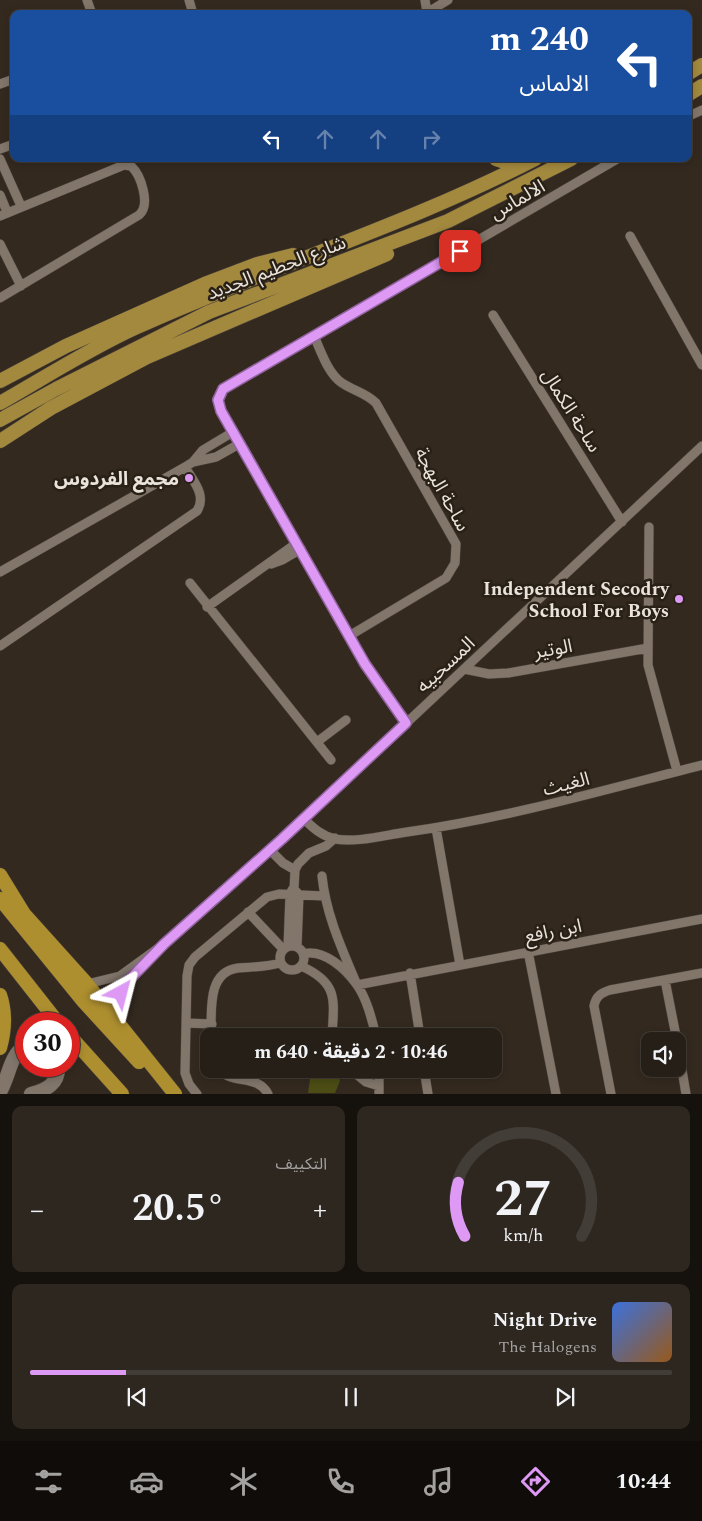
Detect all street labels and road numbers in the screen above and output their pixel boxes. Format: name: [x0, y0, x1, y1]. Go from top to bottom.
street label: الالماس: [485, 173, 551, 228]
street label: شارع الحطيم الجديد: [203, 229, 350, 308]
street label: ساحة الكمال: [533, 363, 608, 459]
street label: ساحة البهجة: [407, 442, 477, 537]
street label: المسحبيه: [410, 630, 482, 700]
street label: الوتير: [531, 632, 575, 667]
street label: الغيث: [540, 765, 593, 804]
street label: ابن رافع: [522, 912, 584, 951]

